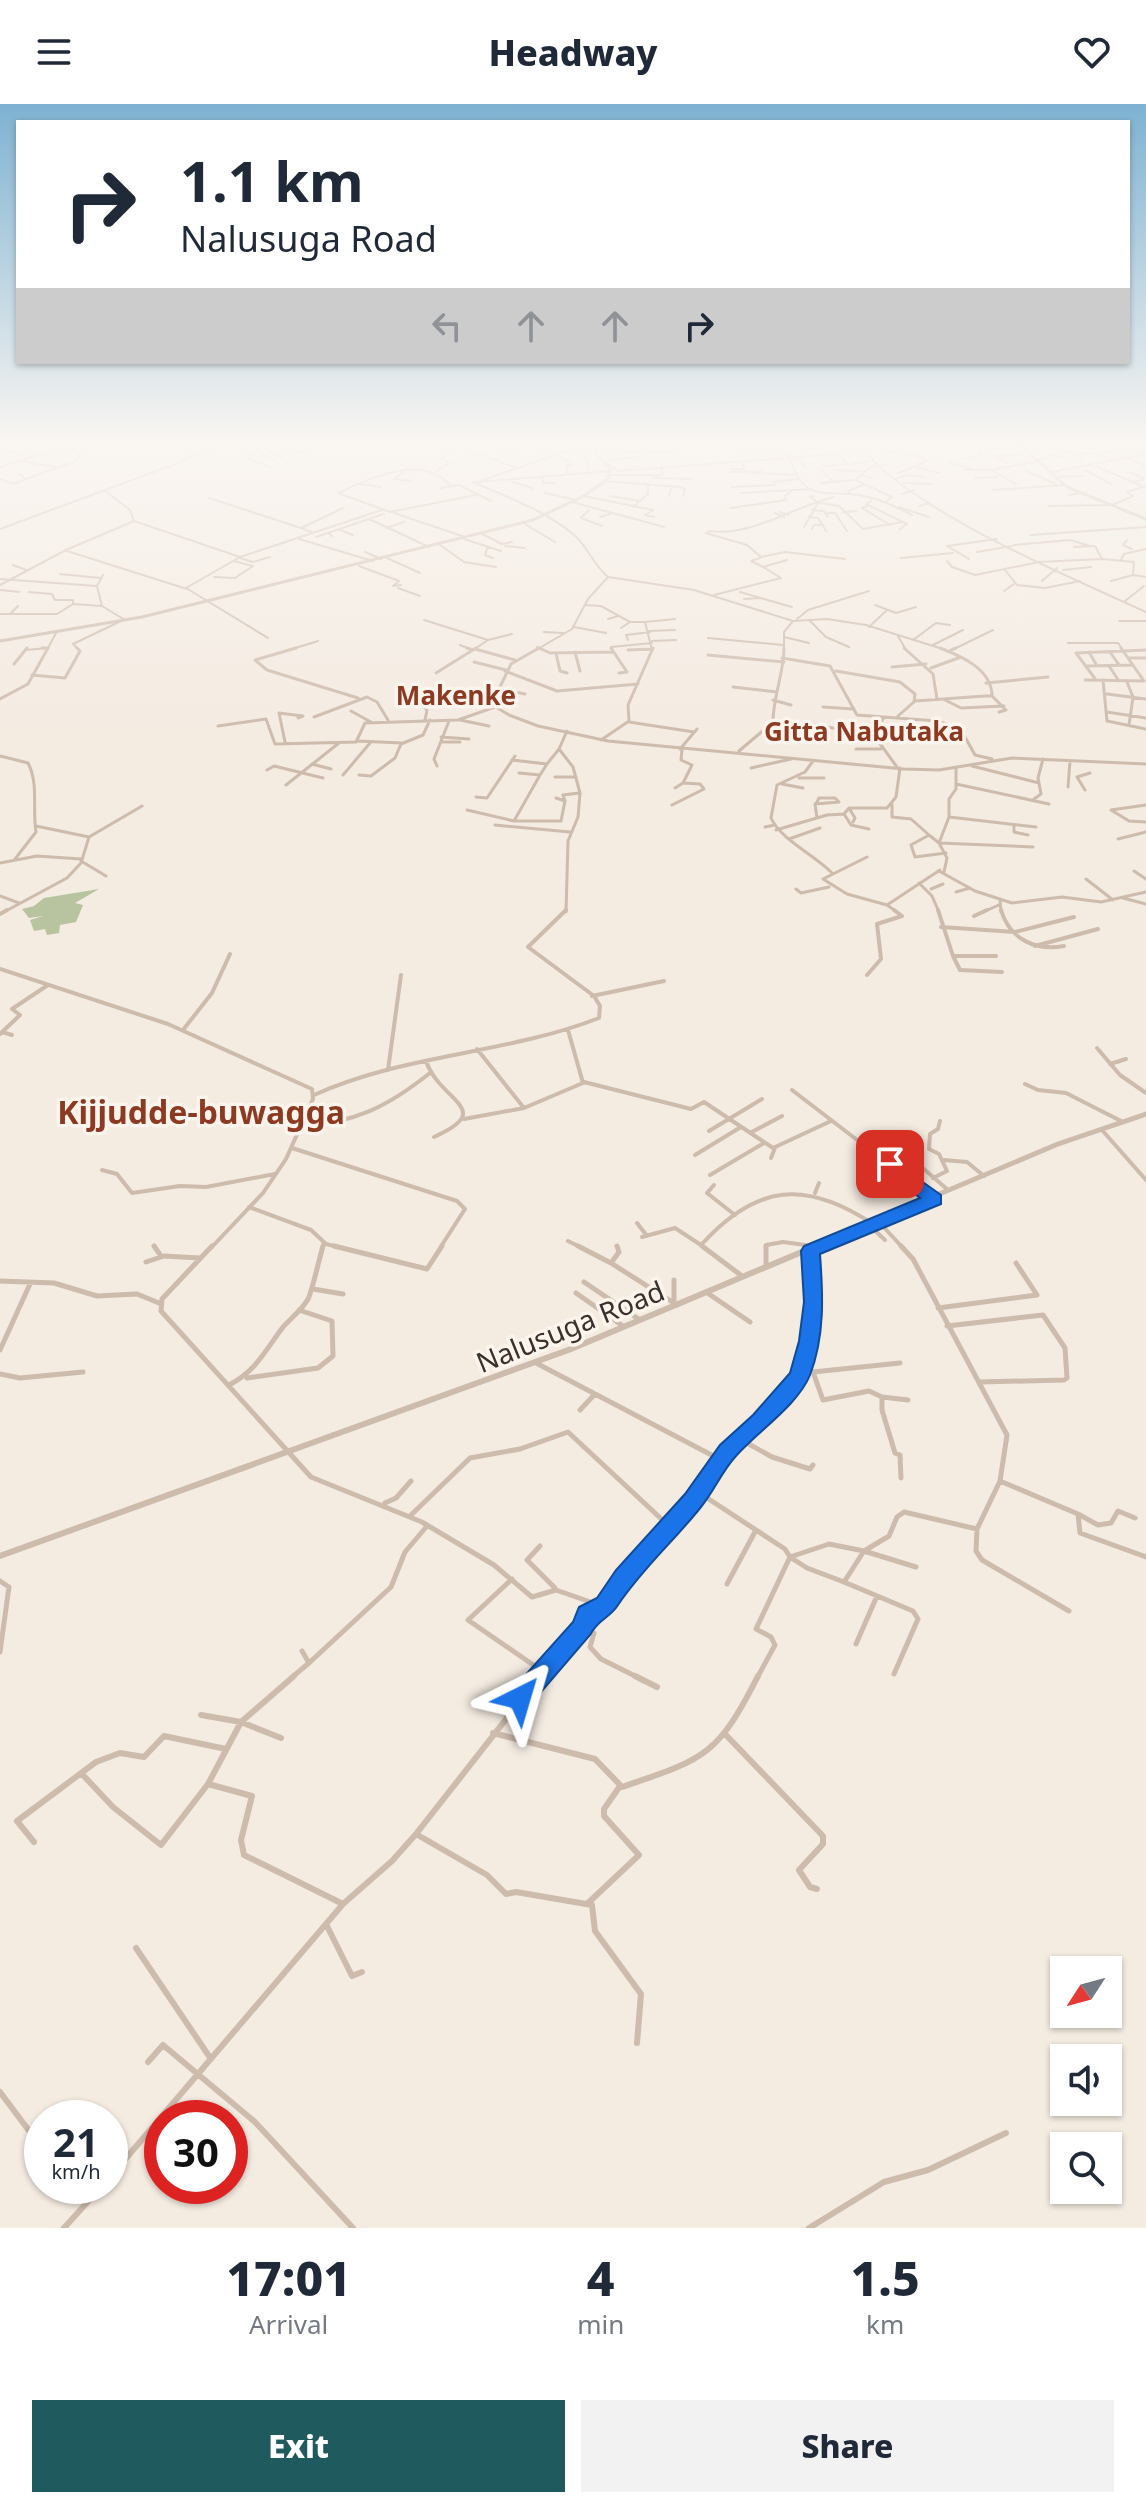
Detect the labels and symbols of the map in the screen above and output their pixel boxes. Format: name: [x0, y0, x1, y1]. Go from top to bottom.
district label: Makenke: [396, 677, 516, 713]
district label: Gitta Nabutaka: [764, 713, 964, 749]
district label: Kijjudde-buwagga: [57, 1090, 345, 1133]
pin: [856, 1130, 924, 1198]
street label: Nalusuga Road: [470, 1271, 670, 1381]
position arrow: [478, 1656, 562, 1740]
north arrow: [1050, 1956, 1122, 2028]
speed limit sign: 30: [144, 2100, 248, 2204]

